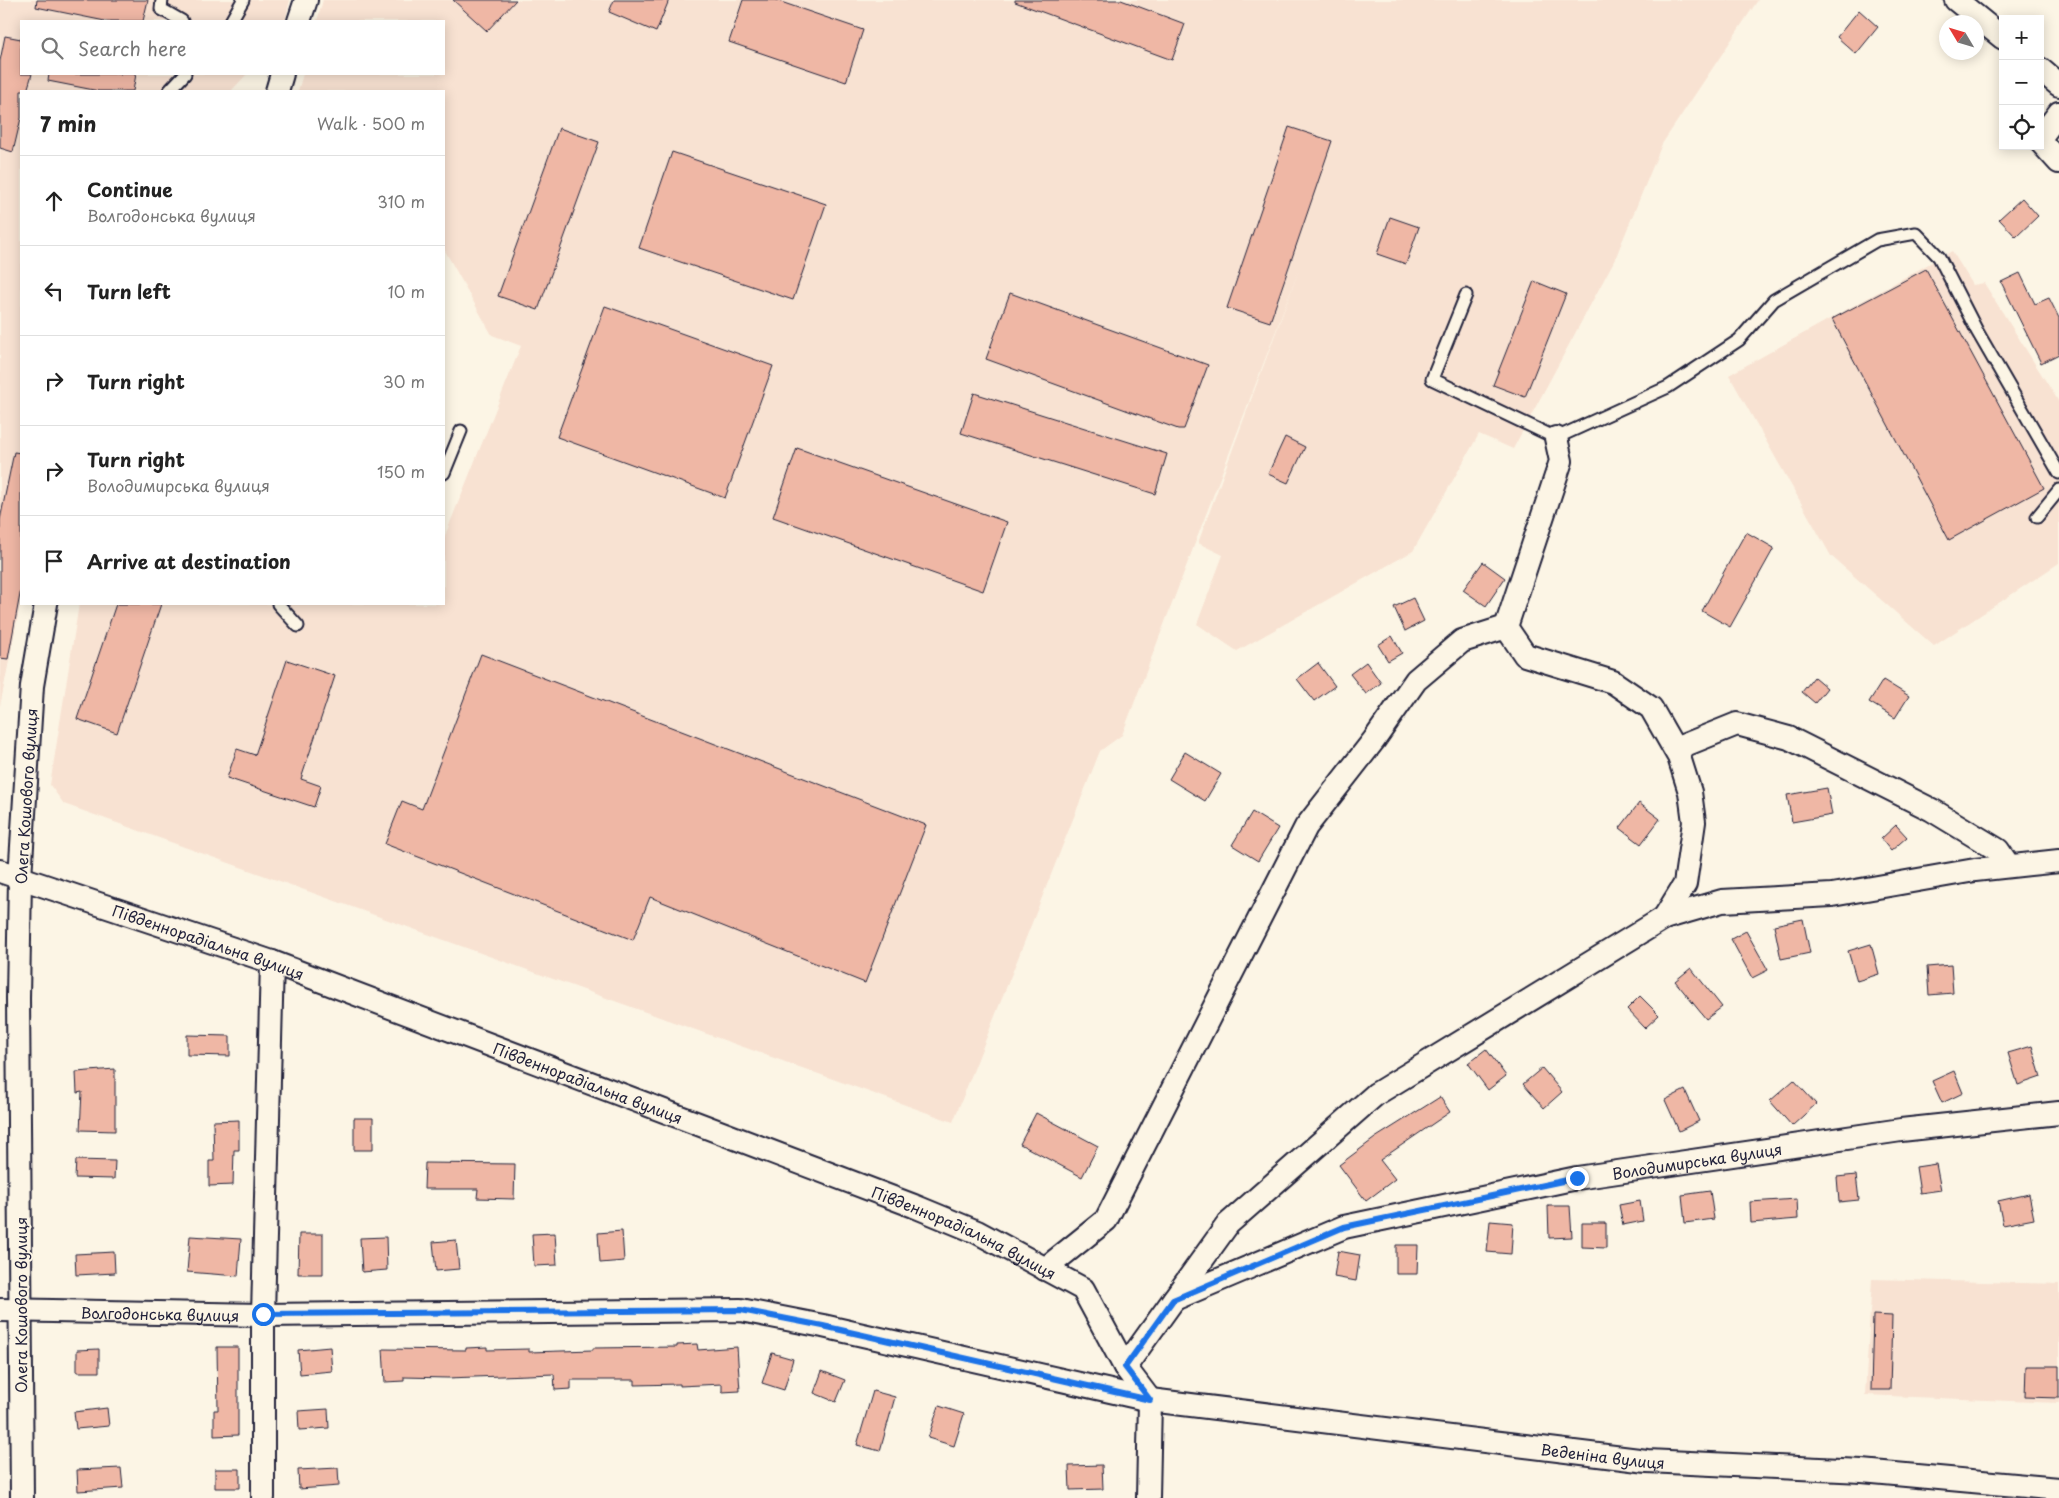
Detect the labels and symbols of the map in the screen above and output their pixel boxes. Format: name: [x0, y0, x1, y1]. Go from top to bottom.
north arrow: [1939, 15, 1984, 60]
street label: Олега Кошового вулиця: [8, 707, 42, 884]
street label: Південнорадіальна вулиця: [110, 898, 308, 985]
street label: Південнорадіальна вулиця: [490, 1036, 686, 1129]
street label: Володимирська вулиця: [1610, 1136, 1784, 1184]
route end: [1566, 1167, 1589, 1190]
street label: Південнорадіальна вулиця: [869, 1180, 1061, 1284]
street label: Олега Кошового вулиця: [9, 1217, 32, 1393]
street label: Волгодонська вулиця: [80, 1300, 239, 1326]
route start: [252, 1303, 275, 1326]
street label: Веденіна вулиця: [1539, 1437, 1665, 1473]

